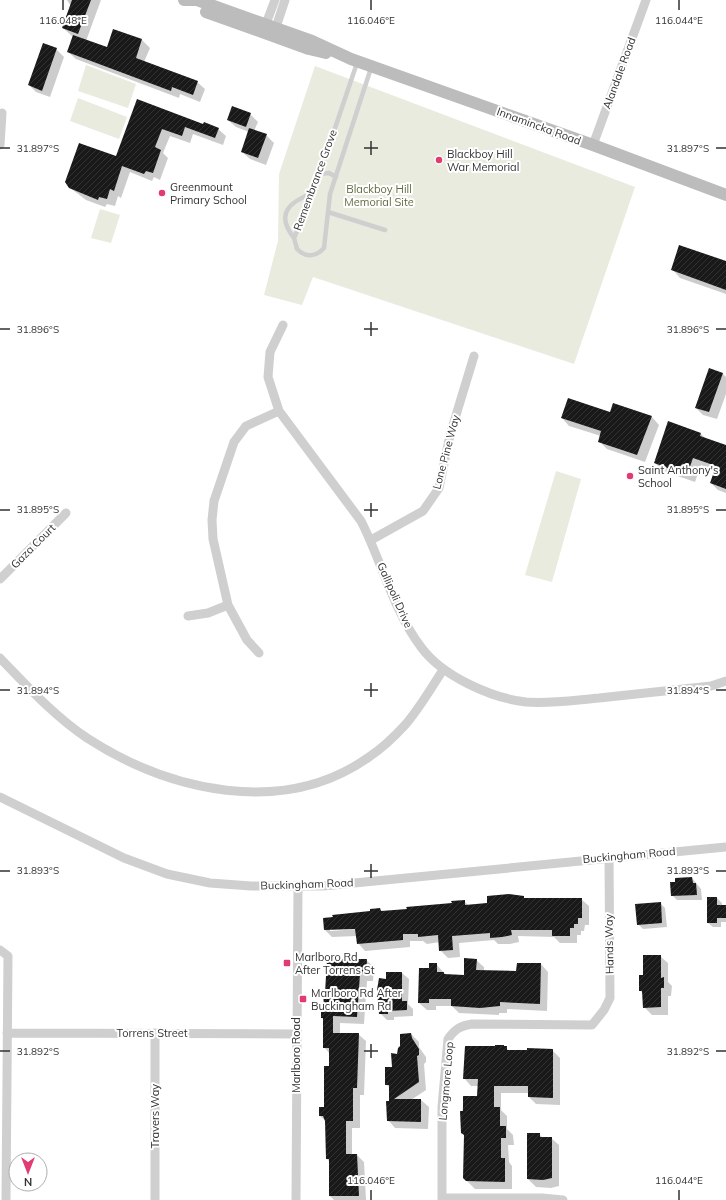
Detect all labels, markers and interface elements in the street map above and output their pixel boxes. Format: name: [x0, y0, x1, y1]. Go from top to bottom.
text: 116.048°E: [39, 14, 87, 27]
text: 116.046°E: [347, 14, 395, 27]
text: 116.044°E: [655, 14, 703, 27]
street label: Alandale Road: [600, 35, 638, 111]
street label: Innamincka Road: [495, 104, 583, 148]
street label: Remembrance Grove: [290, 128, 340, 232]
text: 31.897°S: [17, 142, 59, 155]
text: 31.897°S: [667, 142, 709, 155]
place label: Blackboy Hill War Memorial: [447, 147, 519, 174]
marker: Blackboy Hill War Memorial: [434, 155, 444, 165]
place label: Greenmount Primary School: [170, 180, 247, 207]
park label: Blackboy Hill Memorial Site: [344, 182, 414, 209]
marker: Greenmount Primary School: [157, 188, 167, 198]
text: 31.896°S: [17, 323, 59, 336]
text: 31.896°S: [667, 323, 709, 336]
street label: Lone Pine Way: [429, 413, 463, 491]
place label: Saint Anthony's School: [638, 463, 718, 490]
marker: Saint Anthony's School: [625, 471, 635, 481]
text: 31.895°S: [17, 503, 59, 516]
text: 31.895°S: [667, 503, 709, 516]
street label: Gaza Court: [8, 521, 58, 571]
street label: Gallipoli Drive: [374, 560, 416, 630]
text: 31.894°S: [17, 684, 59, 697]
text: 31.894°S: [667, 684, 709, 697]
street label: Buckingham Road: [582, 844, 676, 866]
text: 31.893°S: [17, 864, 59, 877]
text: 31.893°S: [667, 864, 709, 877]
street label: Buckingham Road: [260, 875, 354, 893]
street label: Hands Way: [601, 914, 617, 974]
place label: Marlboro Rd After Torrens St: [295, 950, 375, 977]
marker: Marlboro Rd After Torrens St: [282, 958, 292, 968]
place label: Marlboro Rd After Buckingham Rd: [311, 986, 402, 1013]
marker: Marlboro Rd After Buckingham Rd: [298, 994, 308, 1004]
street label: Marlboro Road: [289, 1017, 303, 1093]
street label: Torrens Street: [116, 1026, 188, 1040]
street label: Longmore Loop: [436, 1041, 456, 1121]
text: 31.892°S: [17, 1045, 59, 1058]
text: 31.892°S: [667, 1045, 709, 1058]
street label: Travers Way: [148, 1084, 162, 1148]
north arrow: [8, 1152, 48, 1192]
text: 116.046°E: [347, 1174, 395, 1187]
text: 116.044°E: [655, 1174, 703, 1187]
text: N: [24, 1175, 32, 1189]

